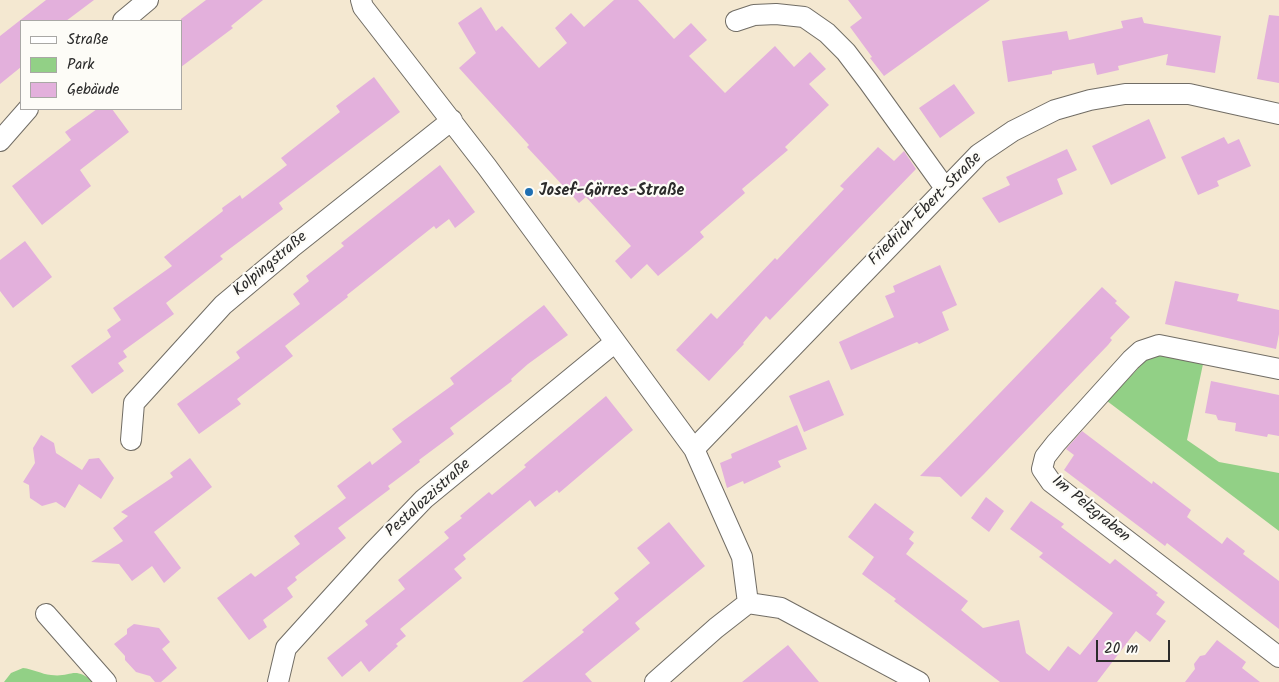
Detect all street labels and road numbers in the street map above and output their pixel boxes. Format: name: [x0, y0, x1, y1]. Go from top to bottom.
street label: Friedrich-Ebert-Straße: [865, 149, 987, 271]
street label: Kolpingstraße: [230, 229, 312, 301]
street label: Pestalozzistraße: [383, 456, 475, 542]
street label: Im Pelzgraben: [1047, 472, 1133, 548]

